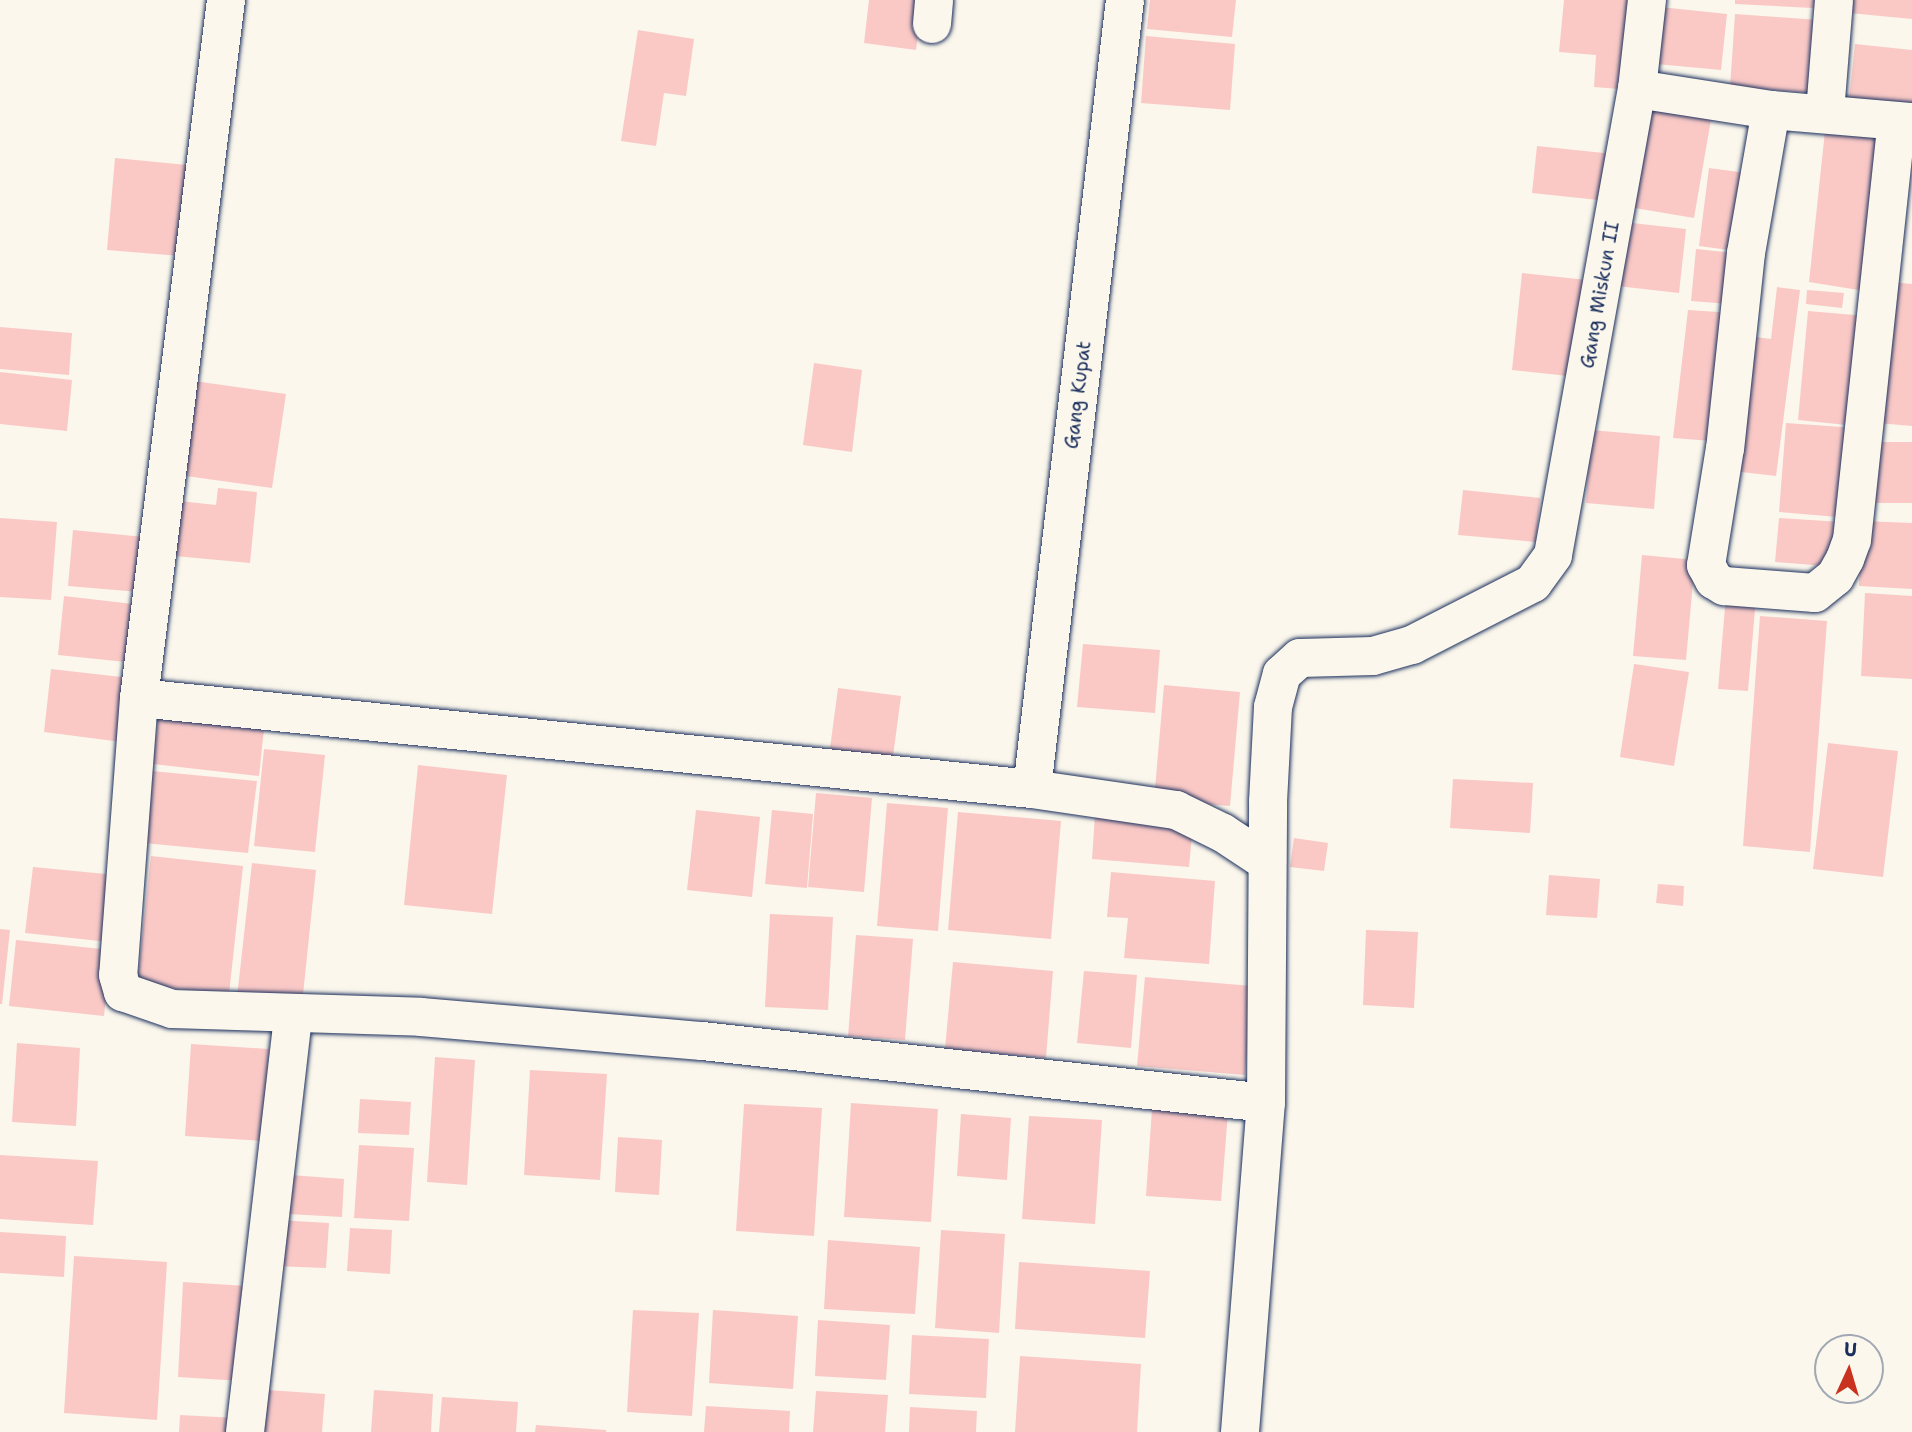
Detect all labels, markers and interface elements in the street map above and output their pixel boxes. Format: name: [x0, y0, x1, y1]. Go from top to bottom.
street label: Gang Miskun II: [1576, 220, 1624, 370]
street label: Gang Kupat: [1060, 340, 1096, 450]
north arrow: [1814, 1334, 1884, 1404]
text: U: [1843, 1337, 1858, 1362]

